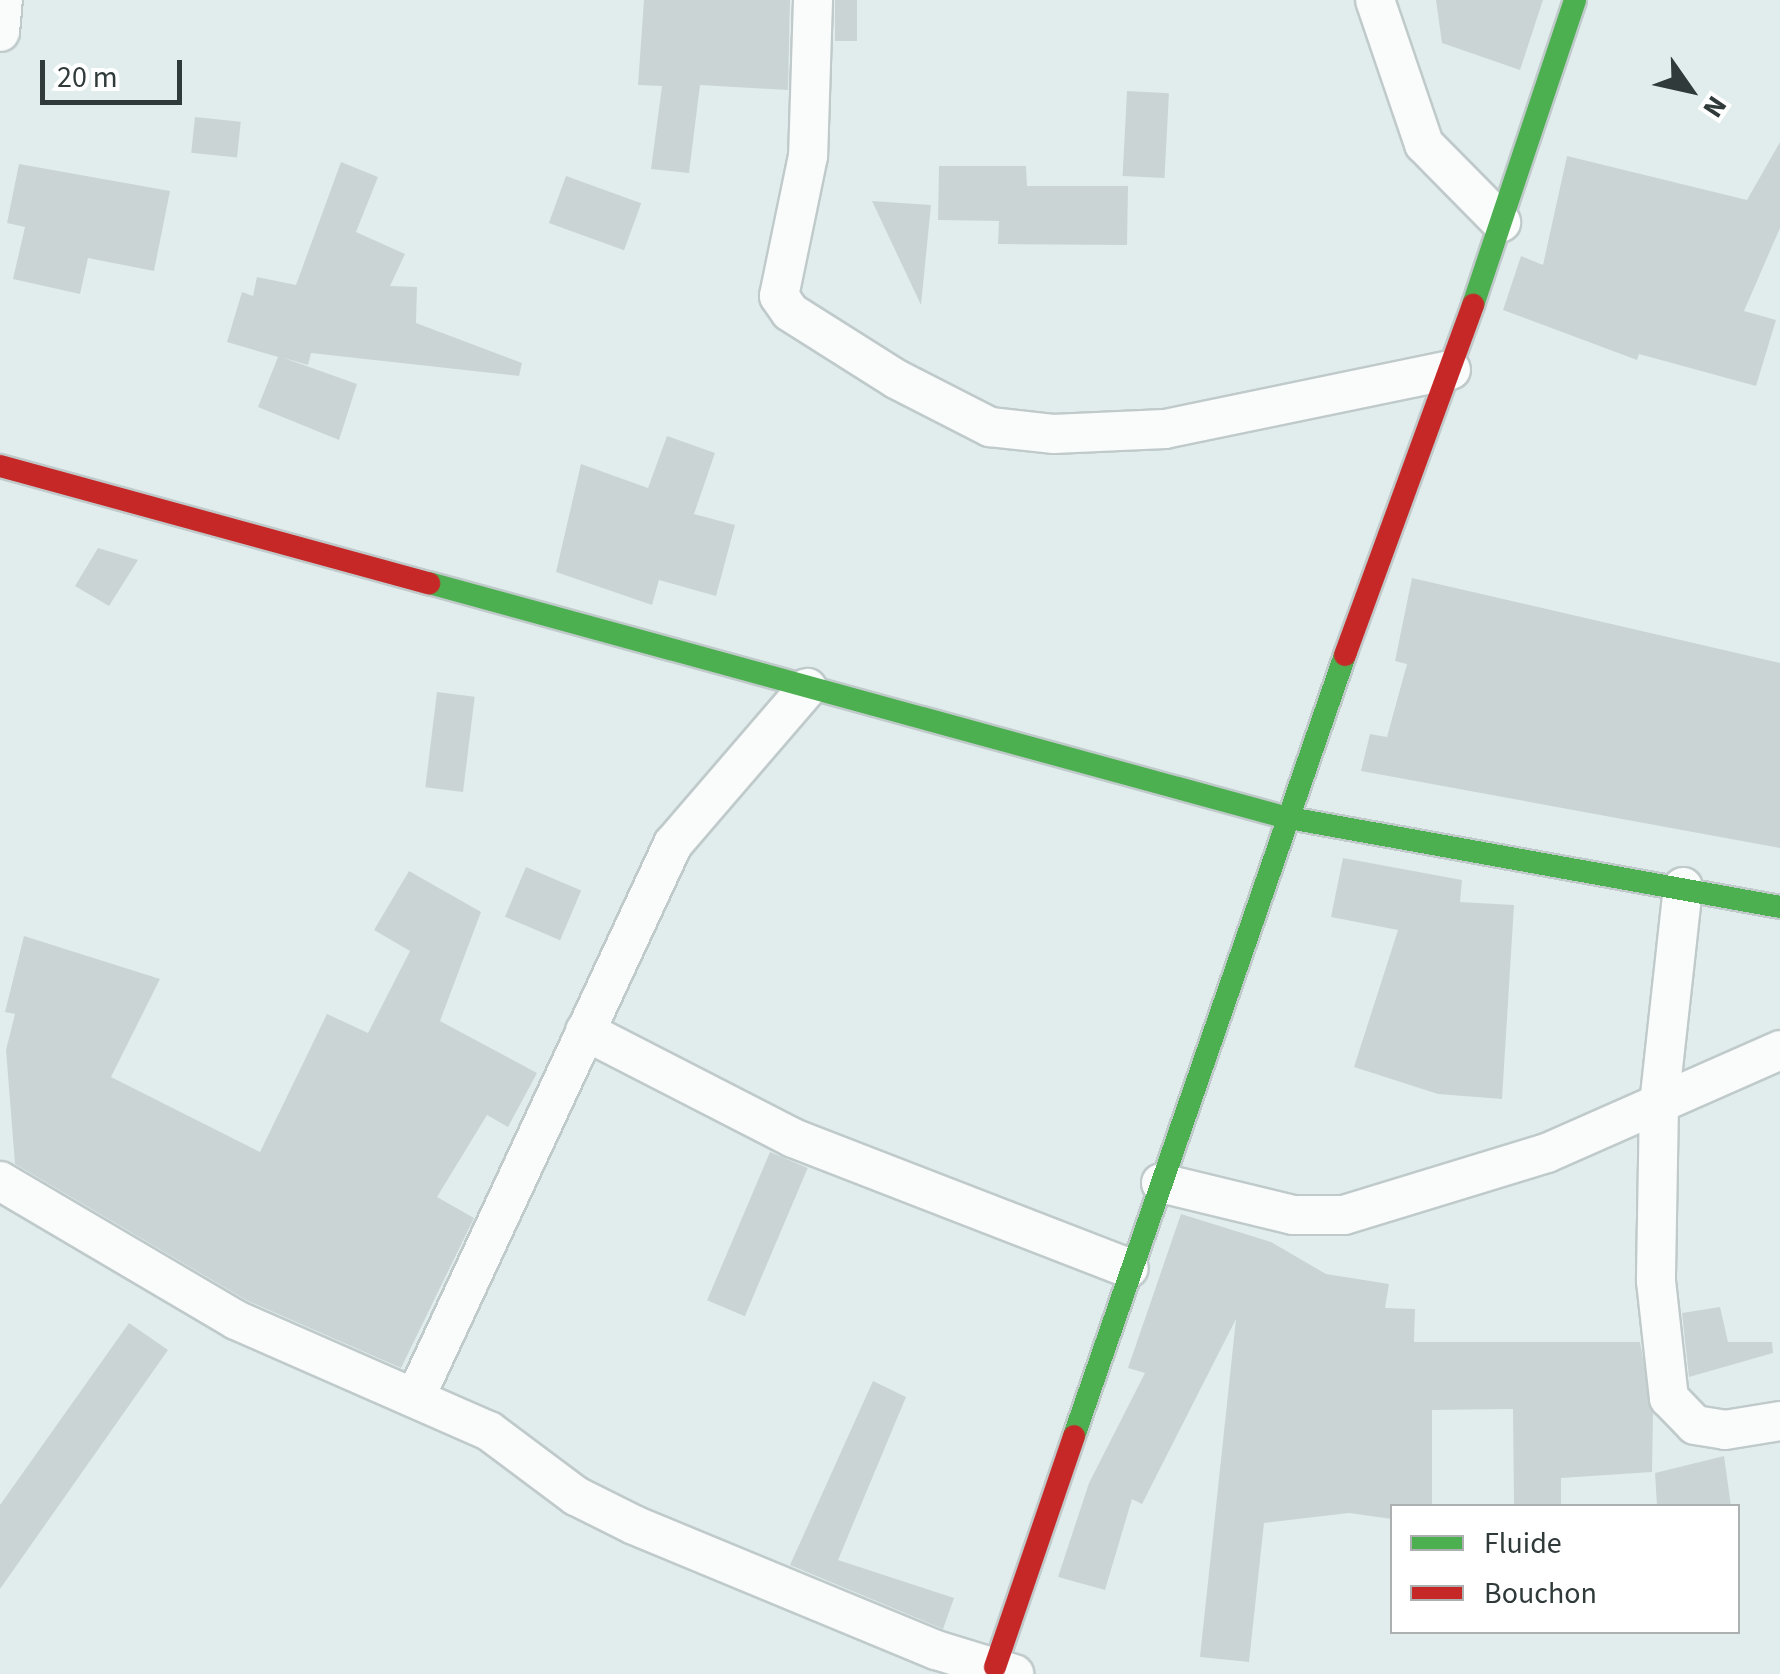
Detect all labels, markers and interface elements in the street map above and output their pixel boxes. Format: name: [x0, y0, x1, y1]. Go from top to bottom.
scale bar: [45, 40, 188, 102]
north arrow: [1640, 40, 1740, 140]
text: 20 m: [57, 56, 118, 99]
text: N: [1693, 88, 1737, 126]
legend: [1390, 1504, 1740, 1634]
text: Fluide: [1484, 1522, 1562, 1565]
text: Bouchon: [1484, 1572, 1597, 1615]

